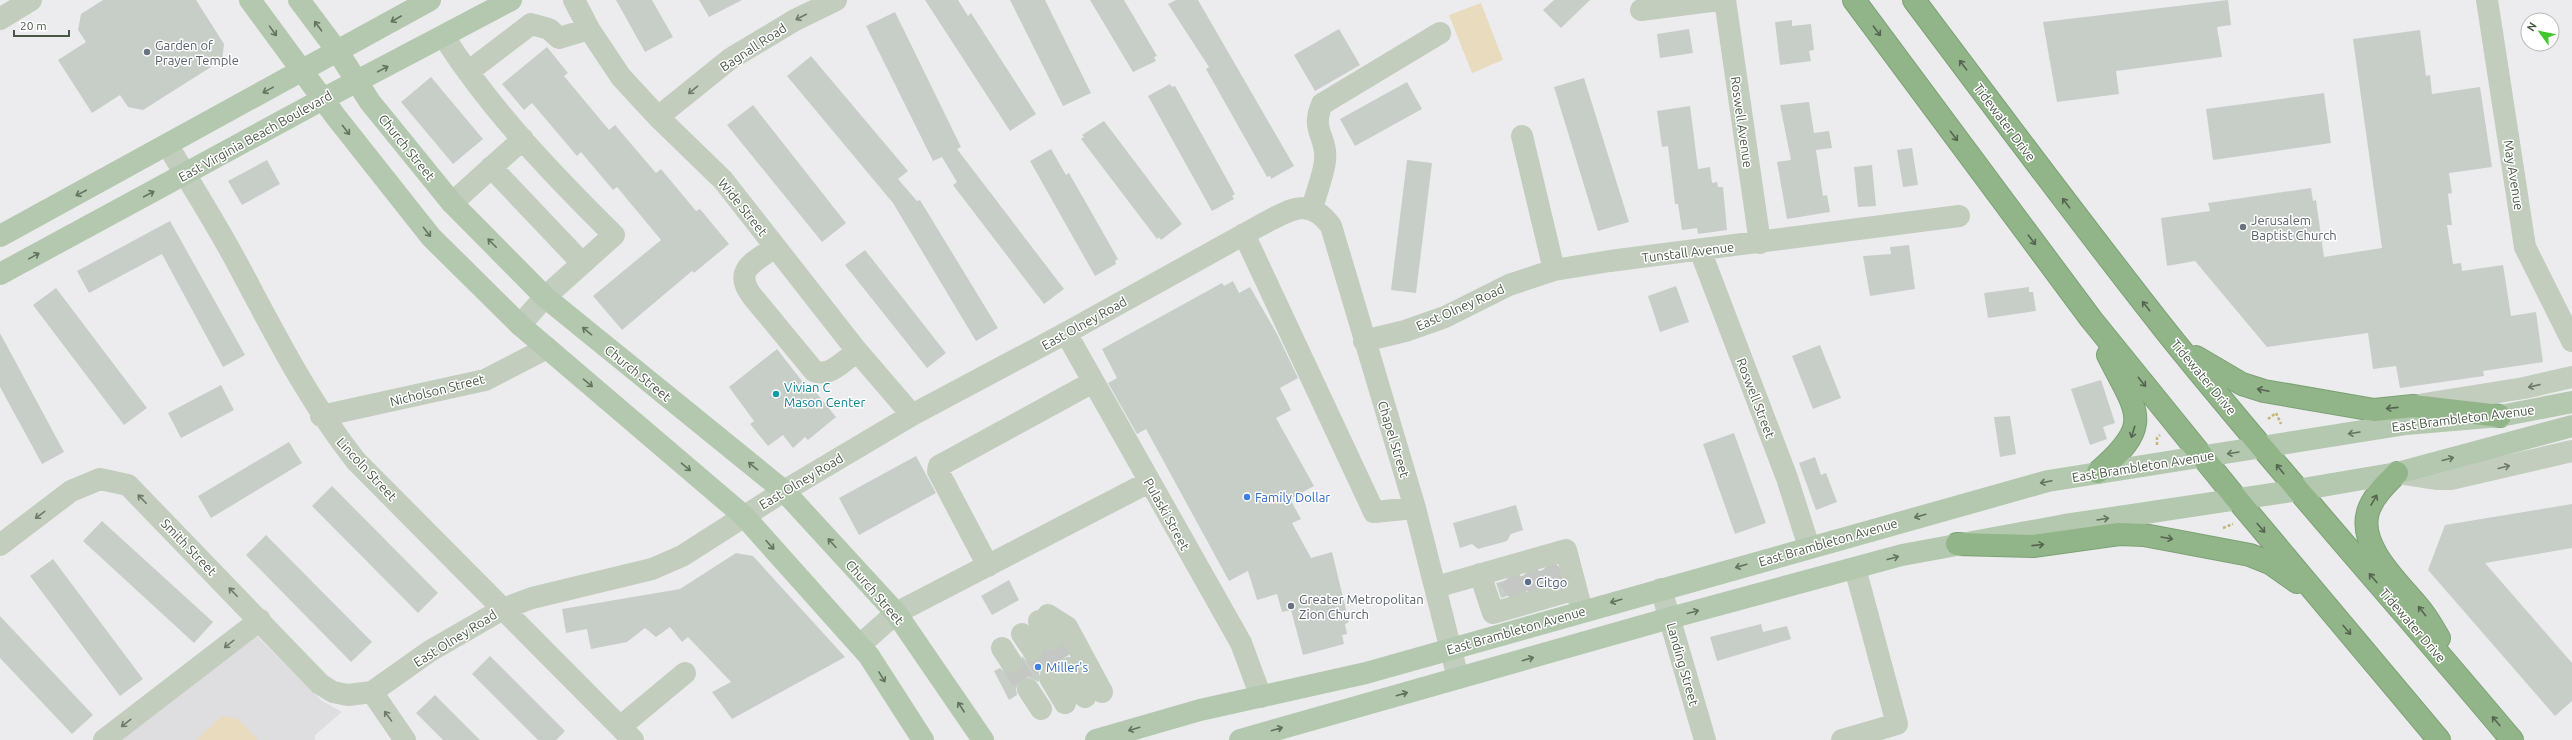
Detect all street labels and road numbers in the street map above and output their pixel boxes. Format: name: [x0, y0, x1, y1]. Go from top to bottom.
street label: Bagnall Road: [717, 20, 789, 74]
street label: Roswell Avenue: [1729, 75, 1755, 169]
street label: Tidewater Drive: [1971, 81, 2039, 163]
street label: East Virginia Beach Boulevard: [176, 88, 334, 184]
street label: Church Street: [376, 111, 438, 183]
street label: May Avenue: [2502, 139, 2526, 211]
street label: Wide Street: [716, 176, 770, 238]
street label: Tunstall Avenue: [1641, 239, 1735, 265]
street label: East Olney Road: [1414, 281, 1506, 333]
street label: East Olney Road: [1039, 294, 1129, 352]
street label: Tidewater Drive: [2169, 337, 2239, 417]
street label: Church Street: [602, 342, 674, 404]
street label: Roswell Street: [1734, 356, 1778, 440]
street label: Nicholson Street: [388, 371, 486, 409]
street label: Chapel Street: [1376, 399, 1412, 479]
street label: East Brambleton Avenue: [2391, 402, 2535, 434]
street label: Lincoln Street: [334, 435, 400, 503]
street label: East Brambleton Avenue: [2071, 448, 2215, 484]
street label: East Olney Road: [757, 451, 845, 511]
street label: Pulaski Street: [1141, 476, 1193, 552]
street label: East Brambleton Avenue: [1757, 515, 1899, 569]
street label: Smith Street: [159, 516, 219, 578]
street label: Church Street: [843, 557, 907, 627]
street label: Tidewater Drive: [2377, 585, 2449, 665]
street label: East Brambleton Avenue: [1445, 603, 1587, 657]
street label: East Olney Road: [411, 607, 499, 669]
street label: Landing Street: [1664, 621, 1702, 707]

